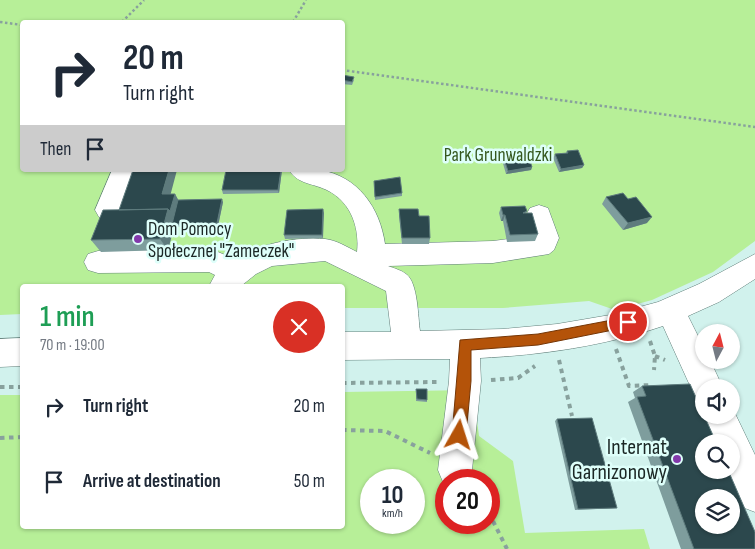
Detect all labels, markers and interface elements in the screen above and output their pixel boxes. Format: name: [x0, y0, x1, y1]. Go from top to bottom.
text: 20 m: [123, 37, 184, 80]
icon: right: [40, 40, 105, 105]
text: Turn right: [123, 80, 194, 107]
icon: arrive: [81, 135, 109, 163]
text: Then: [40, 138, 71, 161]
park label: Park Grunwaldzki: [444, 144, 552, 167]
place label: Dom Pomocy Społecznej "Zameczek": [148, 218, 294, 263]
marker: Dom Pomocy Społecznej "Zameczek": [132, 233, 144, 245]
text: 1 min: [40, 299, 95, 335]
button: close: [273, 301, 325, 353]
pin: [607, 301, 649, 343]
icon: arrive: [614, 308, 642, 336]
north arrow: [695, 324, 740, 369]
map controls: [695, 324, 740, 534]
text: 70 m · 19:00: [40, 336, 105, 355]
button: sound: [695, 379, 740, 424]
icon: right: [40, 393, 68, 421]
text: Turn right: [83, 395, 148, 418]
text: 20 m: [293, 395, 325, 418]
position arrow: [432, 408, 484, 460]
place label: Internat Garnizonowy: [572, 434, 667, 486]
button: search: [695, 434, 740, 479]
marker: Internat Garnizonowy: [671, 453, 683, 465]
icon: arrive: [40, 468, 68, 496]
speed limit sign: 20: [435, 469, 500, 534]
text: Arrive at destination: [83, 470, 221, 493]
text: 50 m: [294, 470, 325, 493]
text: 10: [382, 480, 403, 511]
button: layers: [695, 489, 740, 534]
text: km/h: [382, 506, 403, 521]

